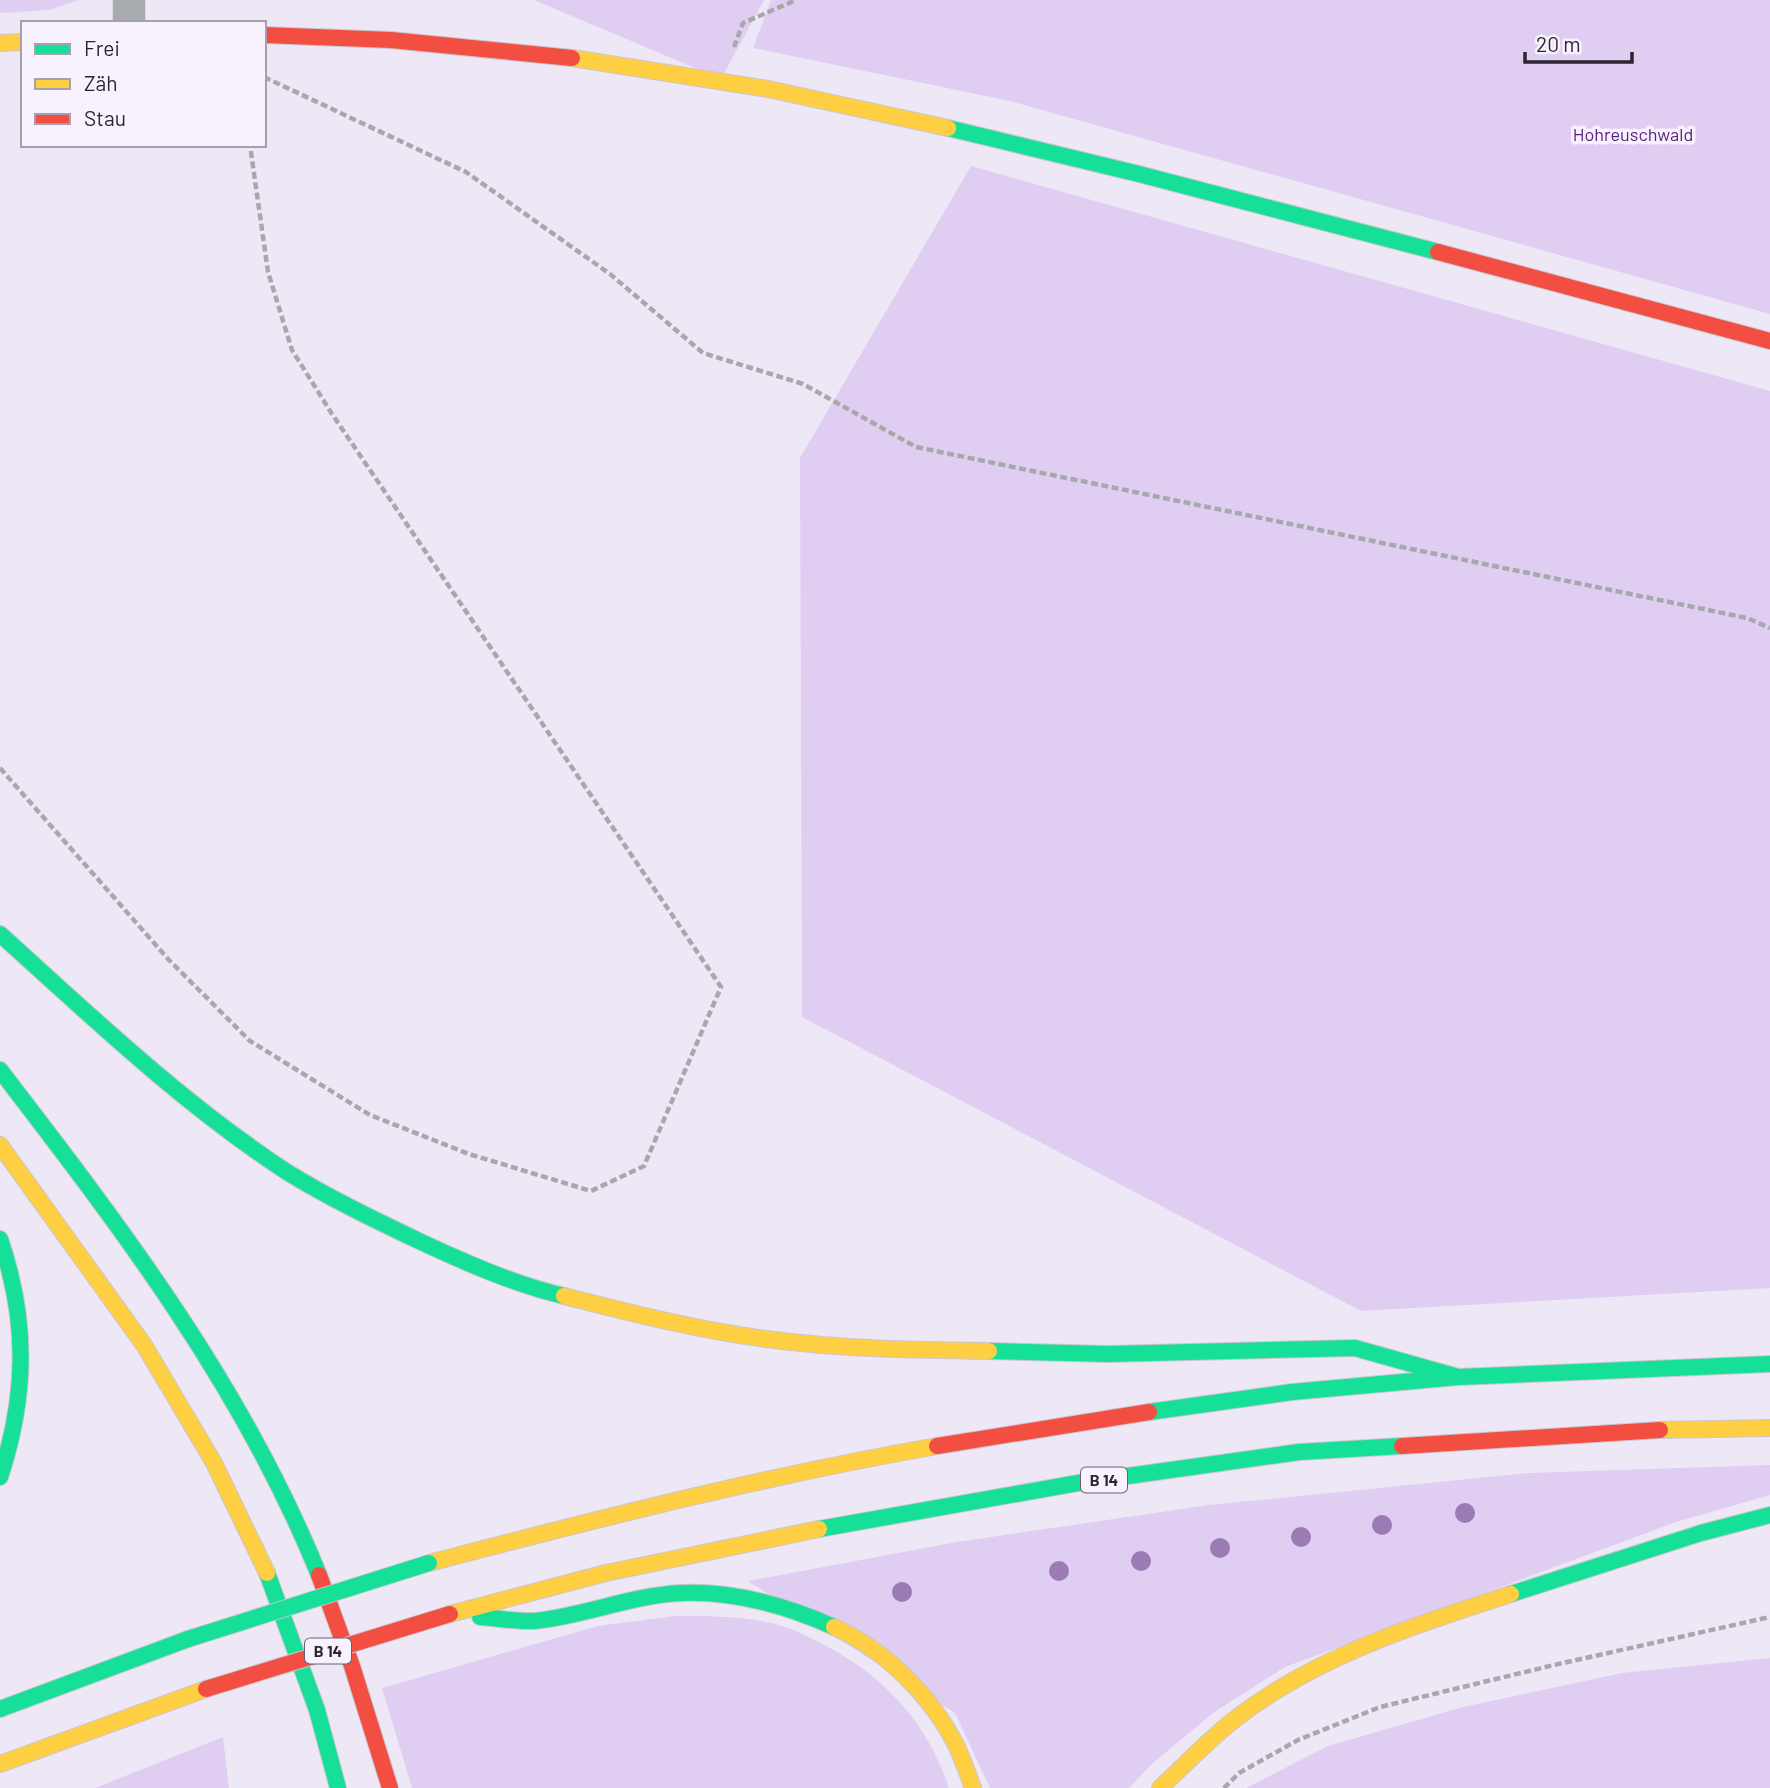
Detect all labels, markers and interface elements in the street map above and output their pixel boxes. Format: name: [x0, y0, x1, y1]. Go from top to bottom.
legend: [21, 21, 266, 147]
scale bar: [1525, 21, 1632, 65]
text: 20 m: [1536, 31, 1581, 56]
text: Frei: [84, 35, 120, 60]
text: Zäh: [84, 70, 118, 95]
text: Stau: [84, 105, 126, 130]
park label: Hohreuschwald: [1573, 123, 1693, 145]
road number: B 14: [1081, 1468, 1127, 1492]
road number: B 14: [305, 1638, 351, 1664]

